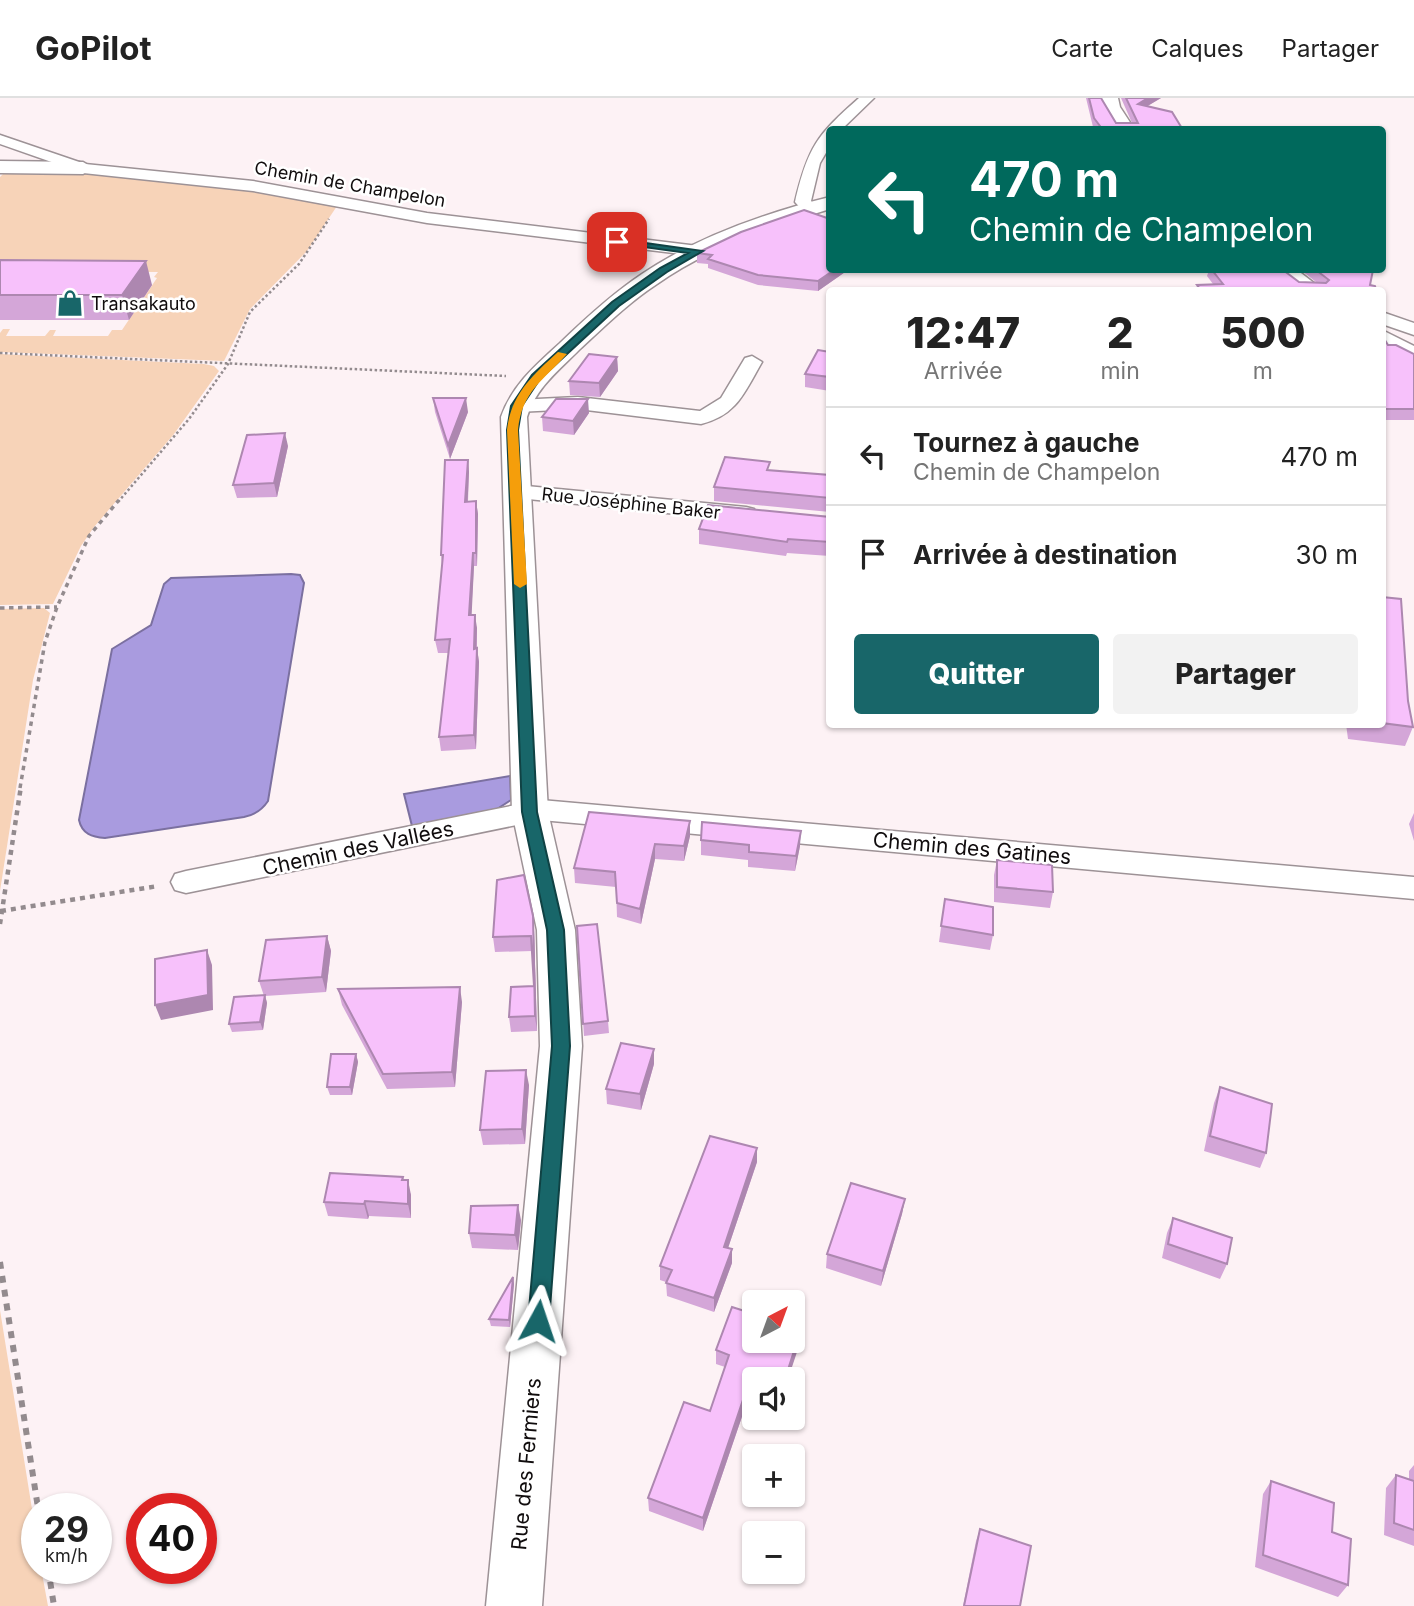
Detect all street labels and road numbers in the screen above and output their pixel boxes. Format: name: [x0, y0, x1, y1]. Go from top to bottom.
street label: Chemin de Champelon: [253, 157, 447, 211]
street label: Rue Joséphine Baker: [541, 483, 722, 523]
street label: Chemin des Vallées: [260, 816, 456, 880]
street label: Chemin des Gatines: [872, 827, 1072, 869]
street label: Rue des Fermiers: [506, 1377, 546, 1551]

